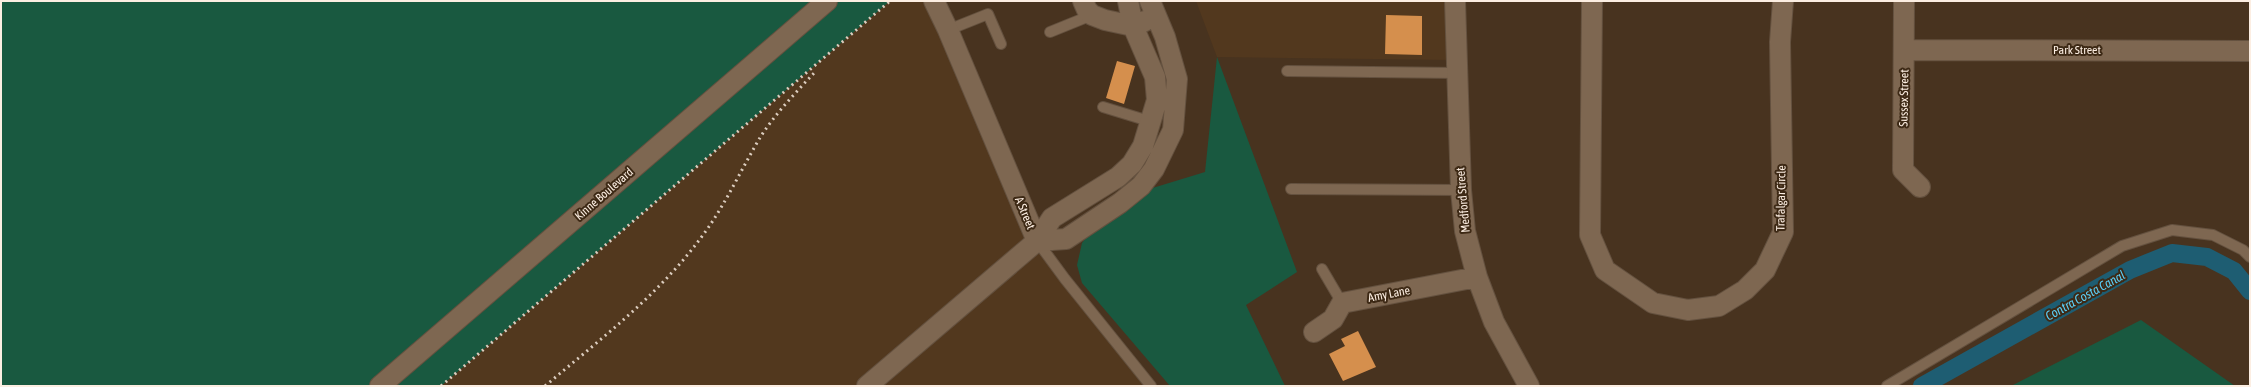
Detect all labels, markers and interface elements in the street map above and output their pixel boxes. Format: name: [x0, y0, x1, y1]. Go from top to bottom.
street label: Park Street: [2053, 43, 2102, 57]
street label: Sussex Street: [1896, 69, 1912, 127]
street label: Kinne Boulevard: [572, 165, 636, 223]
street label: Trafalgar Circle: [1773, 165, 1789, 231]
street label: Medford Street: [1453, 166, 1473, 233]
street label: A Street: [1012, 195, 1038, 232]
water label: Contra Costa Canal: [2043, 267, 2128, 324]
street label: Amy Lane: [1367, 283, 1411, 305]

